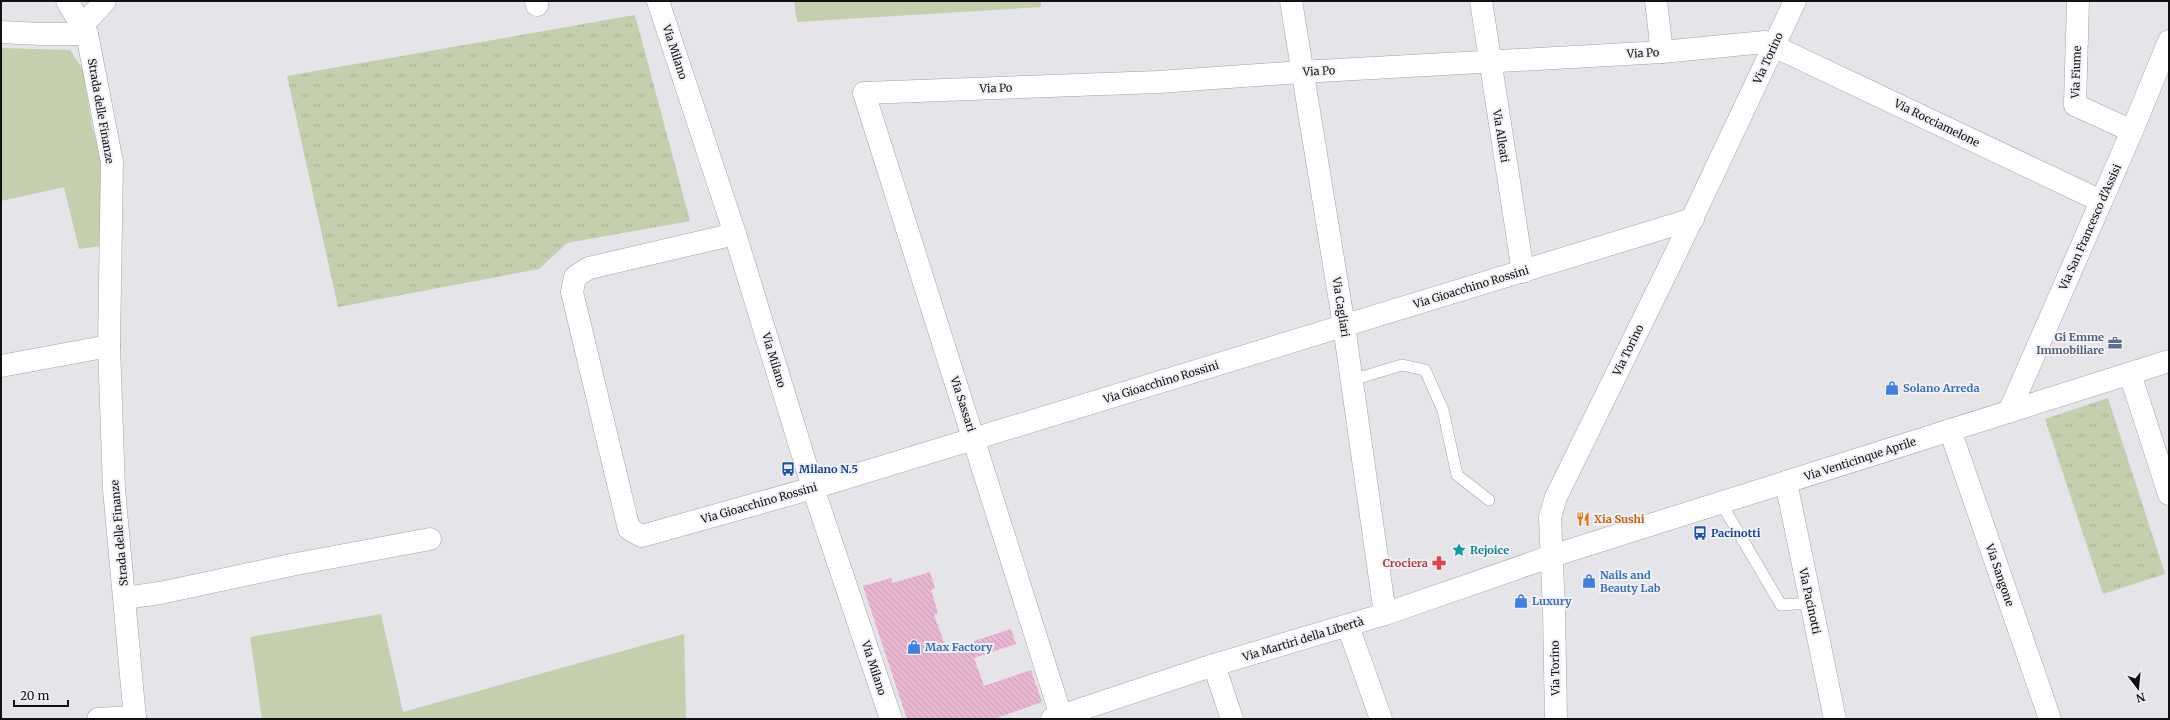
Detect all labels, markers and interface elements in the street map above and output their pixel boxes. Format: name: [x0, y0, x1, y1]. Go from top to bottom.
street label: Via Milano: [659, 22, 691, 82]
street label: Via Torino: [1750, 30, 1786, 87]
street label: Via Po: [1625, 45, 1660, 61]
street label: Via Fiume: [2068, 45, 2084, 100]
street label: Strada delle Finanze: [85, 57, 117, 165]
street label: Via Po: [1301, 63, 1336, 79]
street label: Via Po: [978, 80, 1013, 96]
street label: Via Rocciamelone: [1891, 96, 1982, 150]
street label: Via Alleati: [1490, 107, 1512, 164]
street label: Via San Francesco d'Assisi: [2055, 161, 2124, 293]
street label: Via Gioacchino Rossini: [1411, 263, 1531, 312]
street label: Via Cagliari: [1329, 275, 1353, 338]
street label: Via Torino: [1609, 322, 1647, 379]
street label: Via Milano: [759, 330, 789, 390]
place label: Gi Emme Immobiliare: [2036, 330, 2104, 357]
office icon: Gi Emme Immobiliare: [2107, 335, 2123, 351]
street label: Via Gioacchino Rossini: [1101, 358, 1221, 407]
street label: Via Sassari: [947, 374, 979, 434]
shop icon: Solano Arreda: [1884, 380, 1900, 396]
place label: Solano Arreda: [1903, 381, 1980, 395]
street label: Via Venticinque Aprile: [1801, 434, 1918, 484]
bus stop icon: Milano N.5: [780, 461, 796, 477]
place label: Milano N.5: [799, 462, 858, 476]
street label: Strada delle Finanze: [107, 479, 131, 587]
street label: Via Gioacchino Rossini: [698, 480, 819, 527]
restaurant icon: Xia Sushi: [1575, 511, 1591, 527]
place label: Xia Sushi: [1594, 512, 1645, 526]
bus stop icon: Pacinotti: [1692, 525, 1708, 541]
place label: Pacinotti: [1711, 526, 1761, 540]
street label: Via Sangone: [1982, 541, 2017, 608]
place icon: Rejoice: [1451, 542, 1467, 558]
place label: Rejoice: [1470, 543, 1509, 557]
pharmacy icon: Crociera: [1431, 555, 1447, 571]
place label: Crociera: [1383, 556, 1428, 570]
street label: Via Pacinotti: [1796, 566, 1824, 636]
place label: Nails and Beauty Lab: [1600, 568, 1661, 595]
shop icon: Nails and Beauty Lab: [1581, 573, 1597, 589]
shop icon: Luxury: [1513, 593, 1529, 609]
place label: Luxury: [1532, 594, 1572, 608]
street label: Via Martiri della Libertà: [1240, 614, 1365, 664]
street label: Via Milano: [858, 638, 890, 698]
shop icon: Max Factory: [906, 639, 922, 655]
place label: Max Factory: [925, 640, 993, 654]
street label: Via Torino: [1548, 640, 1562, 697]
north arrow: [2118, 668, 2158, 708]
scale bar: [14, 682, 68, 708]
text: 20 m: [20, 688, 49, 703]
text: N: [2134, 690, 2147, 706]

